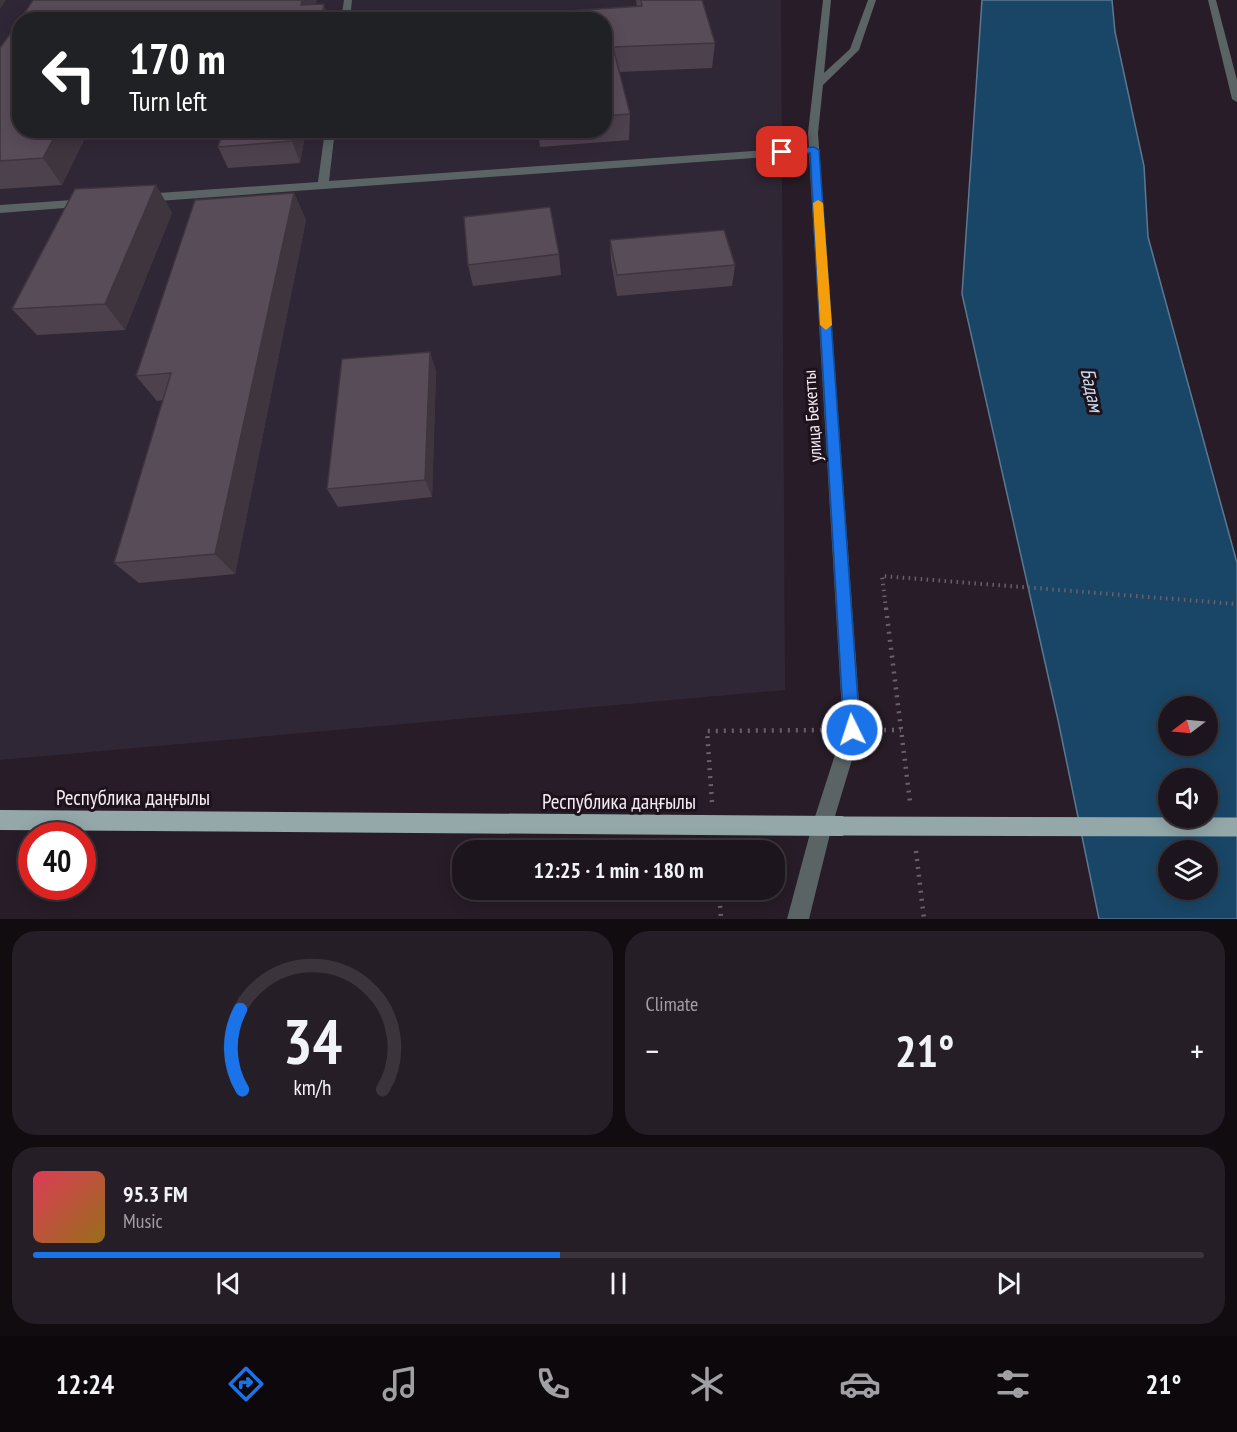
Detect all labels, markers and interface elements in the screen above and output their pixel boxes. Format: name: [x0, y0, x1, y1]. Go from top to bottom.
text: 170 m: [129, 31, 226, 86]
icon: left: [30, 36, 108, 114]
text: Turn left: [129, 84, 207, 118]
pin: [756, 126, 807, 177]
icon: arrive: [765, 135, 798, 168]
water label: Бадам: [1075, 366, 1110, 416]
street label: улица Бекетты: [797, 369, 827, 463]
north arrow: [1158, 696, 1218, 756]
map controls: [1158, 696, 1218, 900]
position arrow: [820, 698, 884, 762]
button: sound: [1158, 768, 1218, 828]
street label: Республика даңғылы: [56, 784, 210, 811]
street label: Республика даңғылы: [542, 788, 696, 815]
speed limit sign: 40: [18, 822, 96, 900]
button: layers: [1158, 840, 1218, 900]
text: 12:25 · 1 min · 180 m: [533, 856, 704, 884]
text: Climate: [646, 991, 698, 1017]
text: 34: [282, 1000, 342, 1081]
text: 21°: [895, 1021, 954, 1079]
text: −: [646, 1029, 659, 1072]
text: +: [1190, 1029, 1204, 1072]
text: km/h: [293, 1073, 331, 1101]
text: 95.3 FM: [123, 1180, 188, 1208]
text: Music: [123, 1208, 163, 1234]
icon: previous: [212, 1267, 245, 1300]
icon: pause: [602, 1267, 635, 1300]
icon: next: [992, 1267, 1025, 1300]
icon: directions: [225, 1363, 267, 1405]
icon: music: [379, 1363, 421, 1405]
icon: phone: [532, 1363, 574, 1405]
icon: climate: [686, 1363, 728, 1405]
icon: car: [839, 1363, 881, 1405]
icon: filters: [992, 1363, 1034, 1405]
text: 12:24: [56, 1367, 114, 1401]
text: 21°: [1146, 1367, 1181, 1401]

